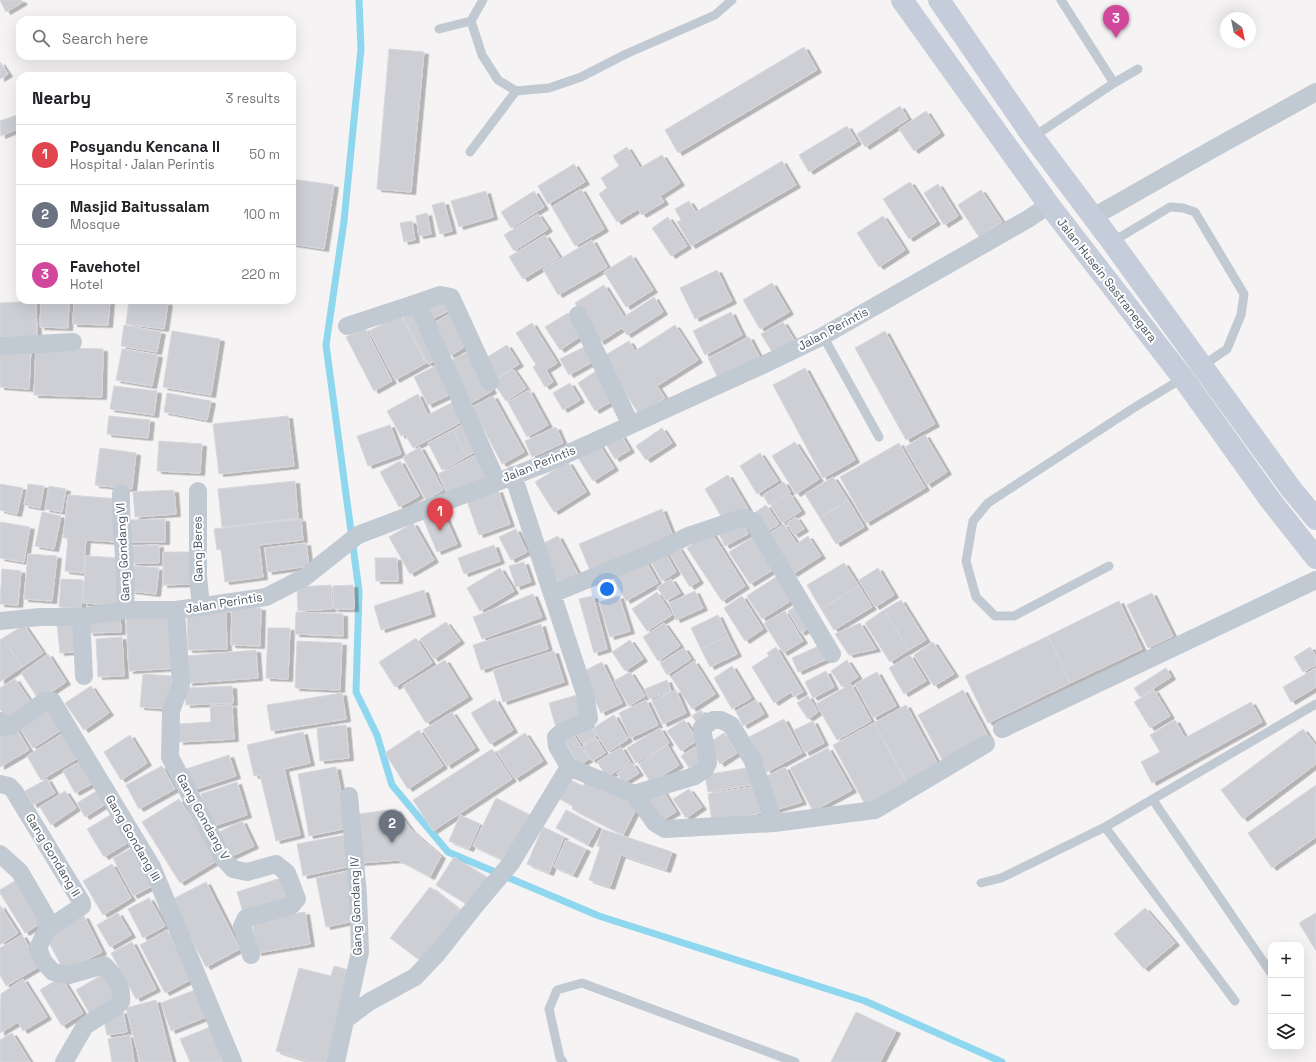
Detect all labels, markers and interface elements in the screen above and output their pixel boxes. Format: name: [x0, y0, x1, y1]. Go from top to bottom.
pin: 3: [1103, 5, 1129, 38]
north arrow: [1220, 12, 1256, 48]
search box: [16, 16, 296, 60]
icon: search: [30, 27, 52, 49]
text: Search here: [62, 29, 148, 48]
text: Nearby: [32, 87, 91, 109]
text: 3 results: [226, 90, 280, 107]
text: Posyandu Kencana II: [70, 137, 220, 156]
text: 1: [42, 146, 48, 163]
text: 50 m: [249, 146, 280, 163]
text: Hospital · Jalan Perintis: [70, 156, 215, 173]
text: Masjid Baitussalam: [70, 197, 210, 216]
text: 2: [41, 206, 49, 223]
text: 100 m: [243, 206, 280, 223]
street label: Jalan Husein Sastranegara: [1053, 215, 1161, 345]
text: Mosque: [70, 216, 120, 233]
text: Favehotel: [70, 257, 140, 276]
text: 3: [41, 266, 49, 283]
text: 220 m: [241, 266, 280, 283]
text: Hotel: [70, 276, 103, 293]
street label: Jalan Perintis: [795, 304, 871, 354]
street label: Jalan Perintis: [500, 442, 578, 486]
pin: 1: [427, 498, 453, 531]
street label: Gang Gondang VI: [112, 502, 134, 602]
street label: Gang Beres: [189, 516, 207, 582]
your location: [597, 579, 617, 599]
street label: Jalan Perintis: [184, 589, 264, 617]
street label: Gang Gondang V: [173, 771, 233, 863]
street label: Gang Gondang III: [102, 792, 164, 884]
street label: Gang Gondang II: [22, 810, 84, 900]
pin: 2: [379, 810, 405, 843]
street label: Gang Gondang IV: [346, 856, 366, 956]
map controls: [1268, 942, 1304, 1050]
button: +: [1268, 942, 1304, 978]
button: −: [1268, 978, 1304, 1014]
button: layers: [1268, 1014, 1304, 1050]

